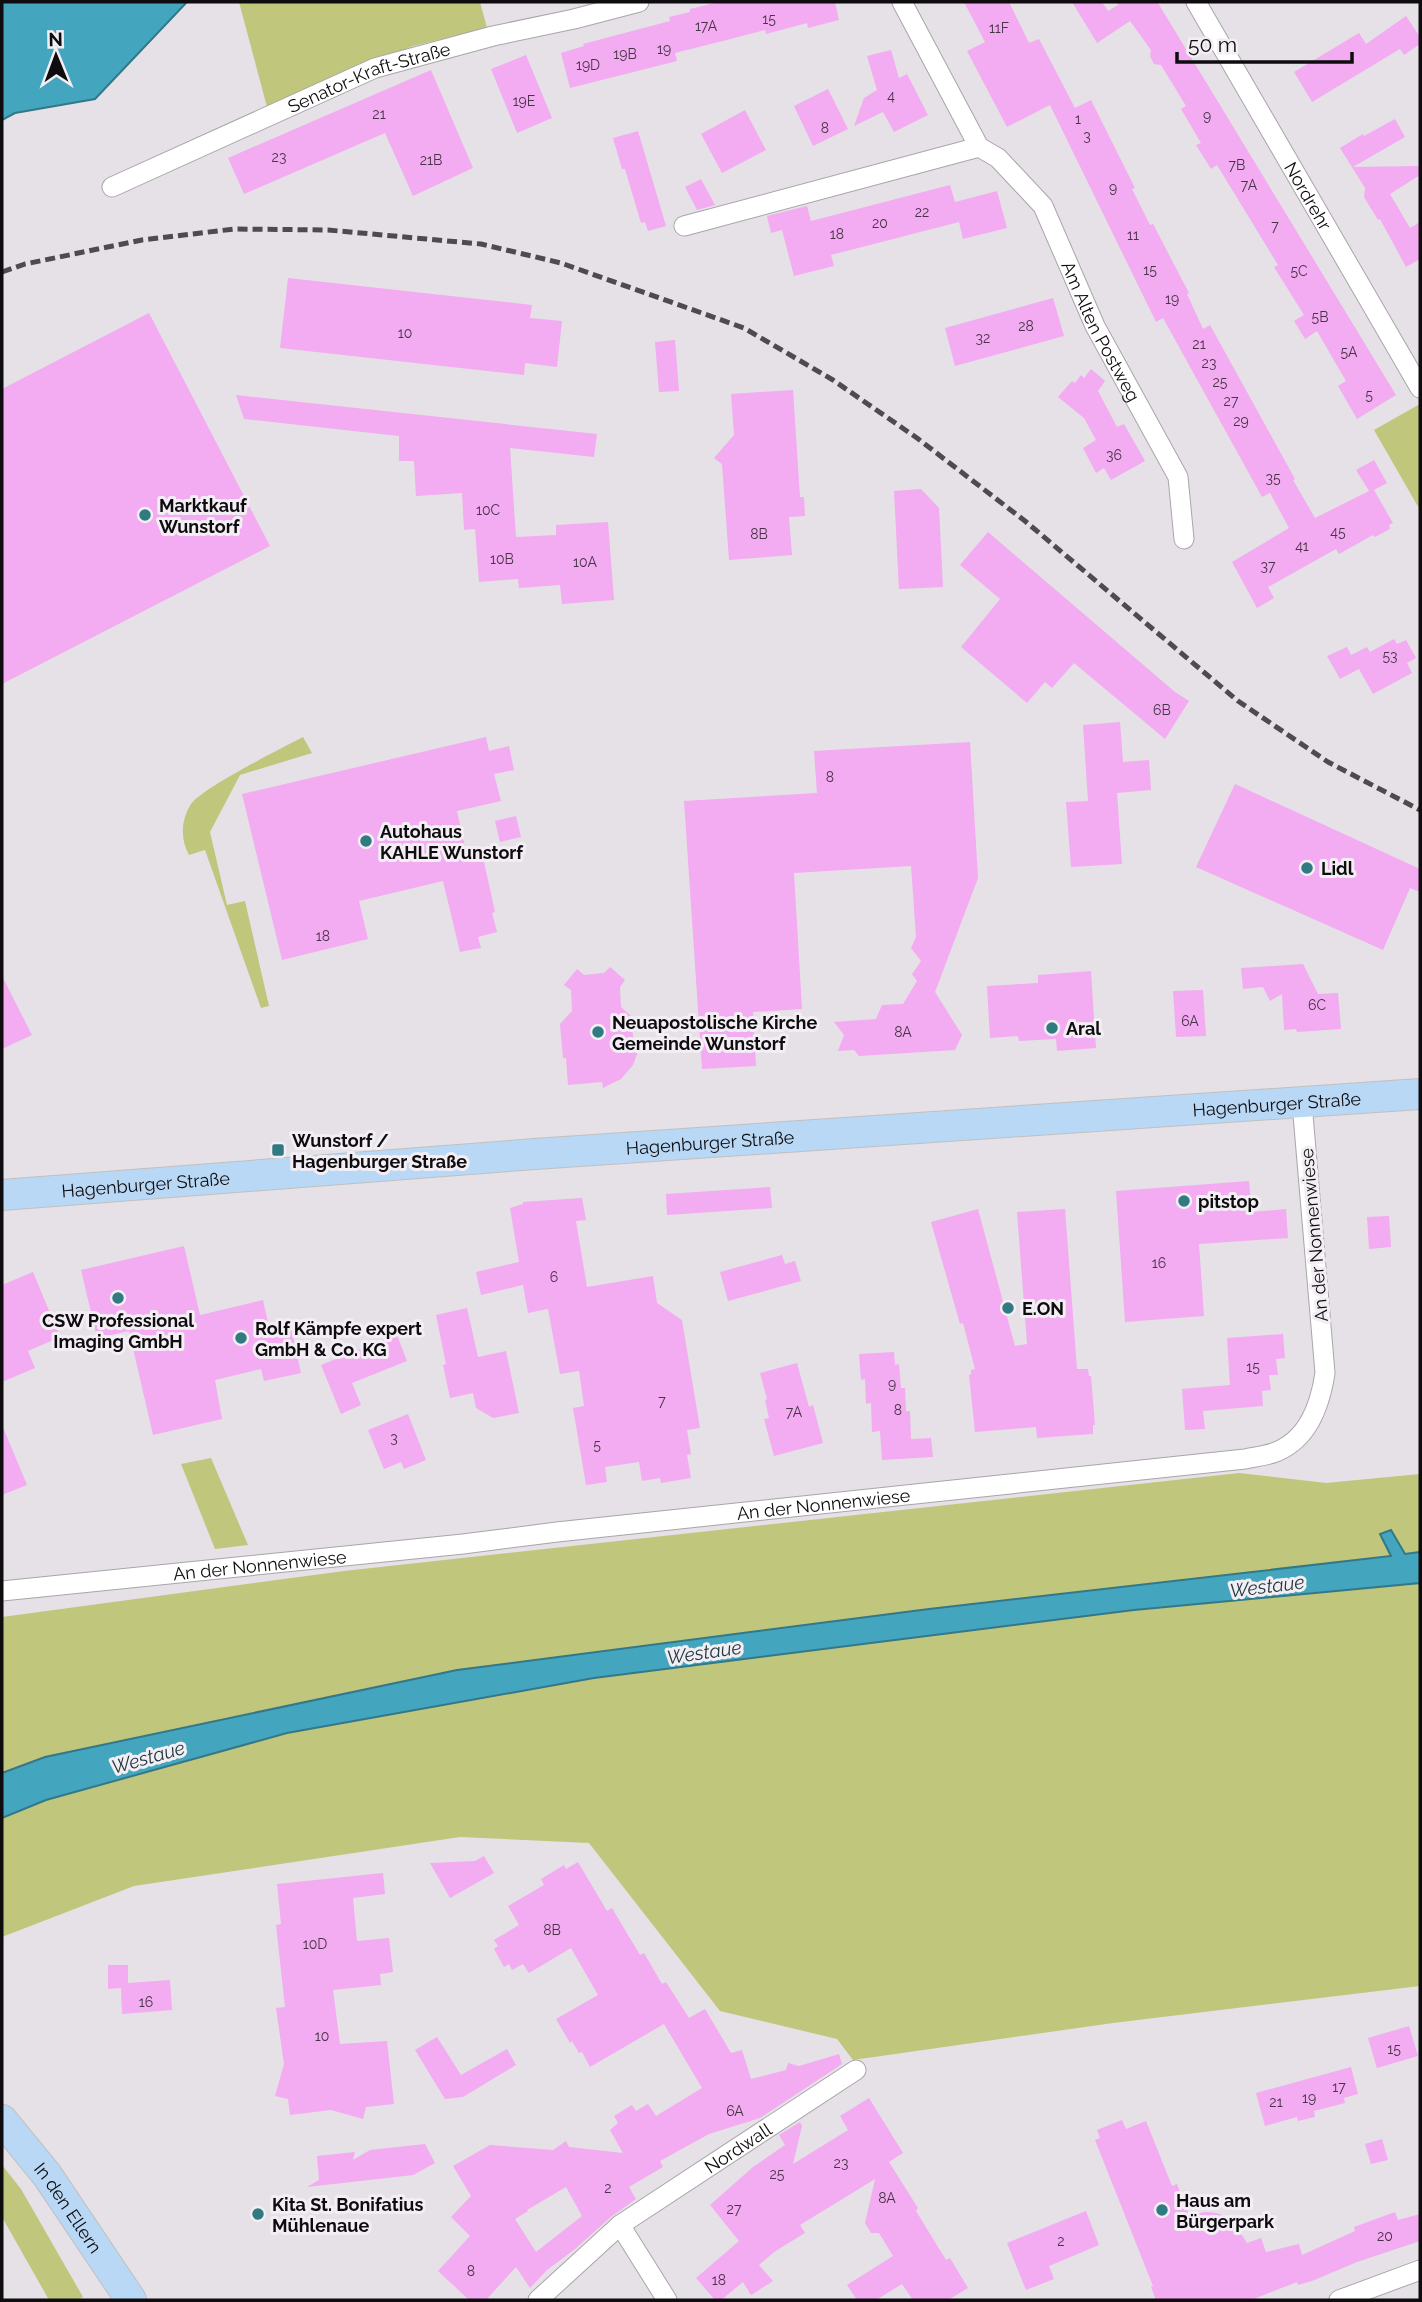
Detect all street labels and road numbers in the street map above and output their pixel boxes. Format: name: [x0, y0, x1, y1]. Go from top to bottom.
street label: Senator-Kraft-Straße: [284, 37, 453, 117]
street label: Nordrehr: [1280, 158, 1337, 234]
street label: Am Alten Postweg: [1058, 258, 1145, 405]
street label: Hagenburger Straße: [1192, 1088, 1362, 1120]
street label: Hagenburger Straße: [625, 1126, 795, 1158]
street label: An der Nonnenwiese: [1296, 1147, 1332, 1323]
street label: Hagenburger Straße: [61, 1167, 231, 1201]
street label: An der Nonnenwiese: [736, 1484, 912, 1523]
street label: An der Nonnenwiese: [172, 1545, 348, 1584]
street label: Nordwall: [700, 2118, 775, 2177]
street label: In den Ellern: [30, 2158, 107, 2257]

